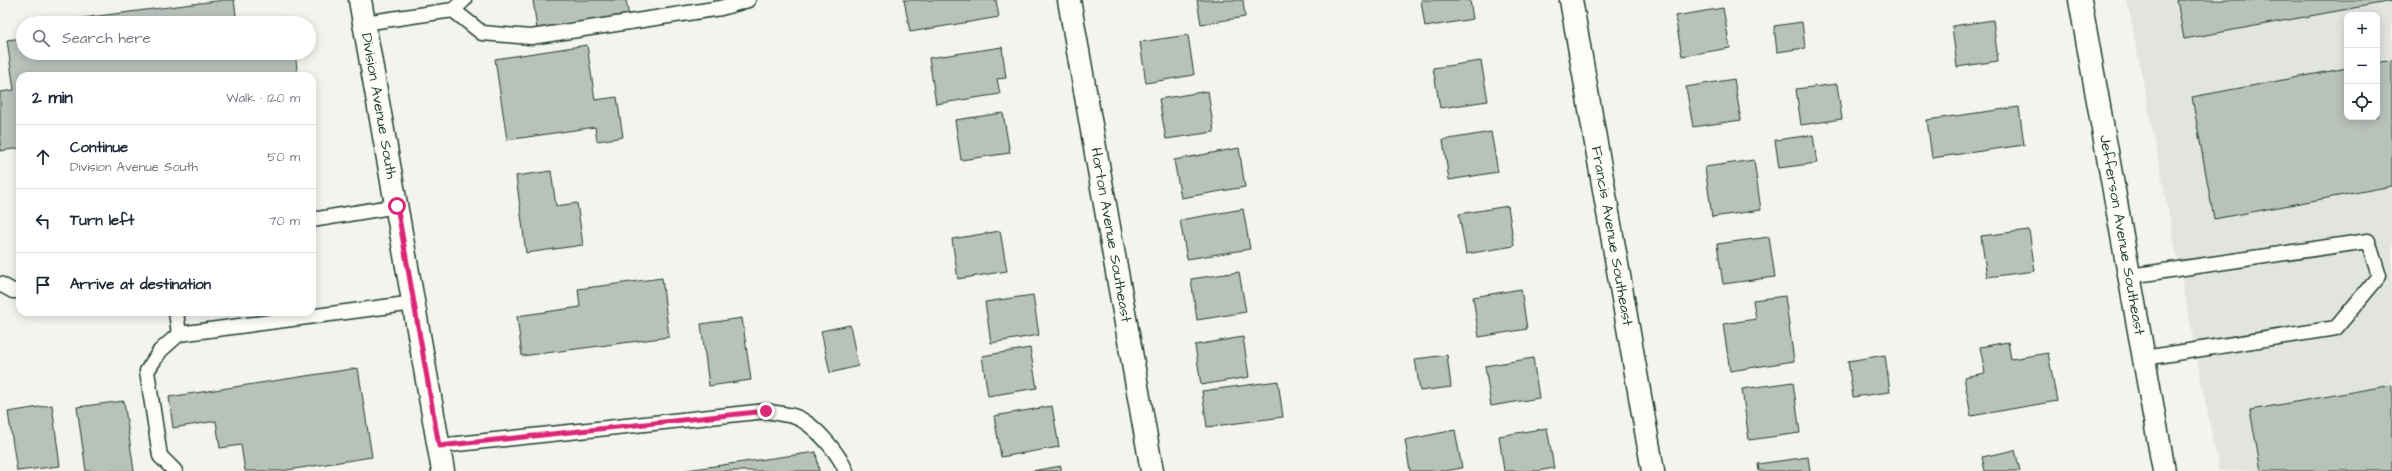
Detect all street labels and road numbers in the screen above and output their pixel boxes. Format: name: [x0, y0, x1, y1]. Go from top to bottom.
street label: Division Avenue South: [356, 31, 402, 181]
street label: Jefferson Avenue Southeast: [2094, 133, 2150, 337]
street label: Francis Avenue Southeast: [1586, 144, 1638, 328]
street label: Horton Avenue Southeast: [1085, 146, 1137, 324]

